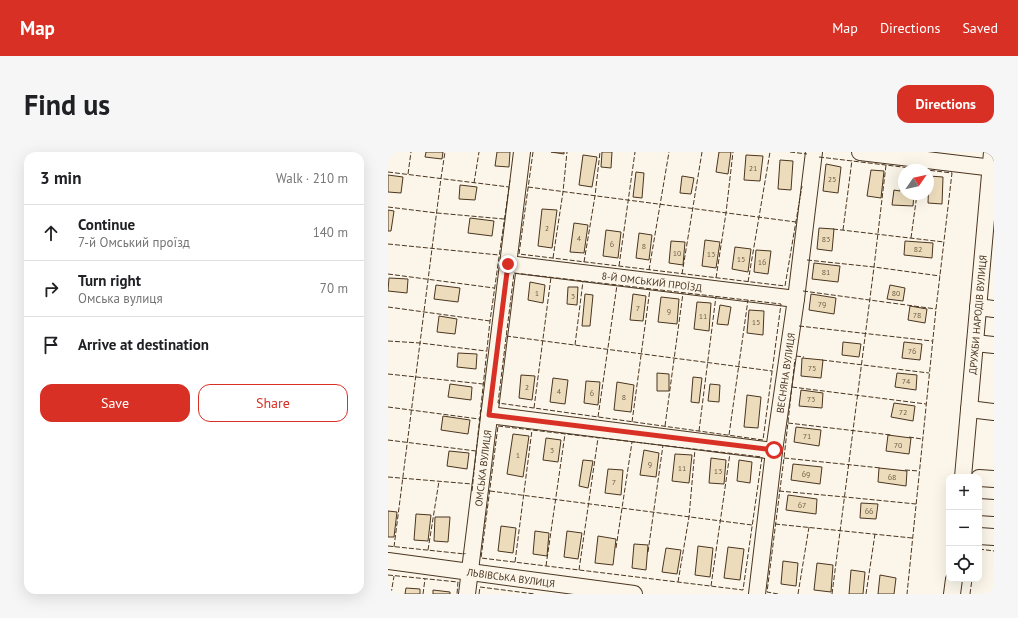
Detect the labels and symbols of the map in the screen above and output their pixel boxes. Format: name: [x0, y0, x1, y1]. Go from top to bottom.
house number: 21: [749, 163, 757, 173]
north arrow: [898, 164, 934, 200]
house number: 25: [828, 174, 836, 184]
house number: 2: [545, 223, 549, 233]
house number: 4: [577, 233, 582, 243]
house number: 83: [822, 234, 830, 244]
house number: 6: [610, 239, 614, 249]
house number: 8: [642, 241, 646, 251]
house number: 82: [914, 244, 922, 254]
house number: 10: [673, 248, 682, 258]
house number: 13: [707, 249, 715, 259]
house number: 15: [737, 254, 745, 264]
street label: ДРУЖБИ НАРОДІВ ВУЛИЦЯ: [966, 254, 990, 375]
route end: [499, 255, 517, 273]
house number: 16: [758, 257, 766, 267]
house number: 81: [822, 267, 830, 277]
street label: 8-Й ОМСЬКИЙ ПРОЇЗД: [601, 269, 703, 295]
house number: 1: [535, 288, 539, 298]
house number: 80: [892, 288, 901, 298]
house number: 3: [571, 291, 575, 301]
house number: 79: [818, 299, 826, 309]
house number: 7: [636, 303, 640, 313]
house number: 9: [667, 306, 671, 316]
house number: 78: [913, 310, 921, 320]
house number: 11: [699, 311, 707, 321]
house number: 15: [752, 317, 760, 327]
street label: ВЕСНЯНА ВУЛИЦЯ: [774, 332, 798, 414]
house number: 76: [908, 346, 916, 356]
house number: 75: [808, 363, 816, 373]
house number: 74: [902, 376, 911, 386]
house number: 2: [525, 382, 529, 392]
house number: 4: [557, 386, 562, 396]
house number: 6: [590, 388, 594, 398]
house number: 8: [622, 392, 626, 402]
house number: 73: [807, 394, 815, 404]
house number: 72: [899, 407, 907, 417]
street label: ОМСЬКА ВУЛИЦЯ: [472, 429, 494, 507]
house number: 71: [803, 431, 811, 441]
house number: 70: [894, 440, 903, 450]
route start: [765, 441, 783, 459]
house number: 3: [550, 445, 554, 455]
house number: 1: [516, 450, 520, 460]
house number: 9: [648, 459, 652, 469]
house number: 11: [678, 463, 686, 473]
house number: 13: [714, 466, 722, 476]
house number: 69: [802, 469, 810, 479]
house number: 68: [888, 472, 896, 482]
house number: 7: [612, 477, 616, 487]
house number: 67: [798, 500, 806, 510]
house number: 66: [865, 506, 873, 516]
street label: ЛЬВІВСЬКА ВУЛИЦЯ: [465, 566, 556, 590]

